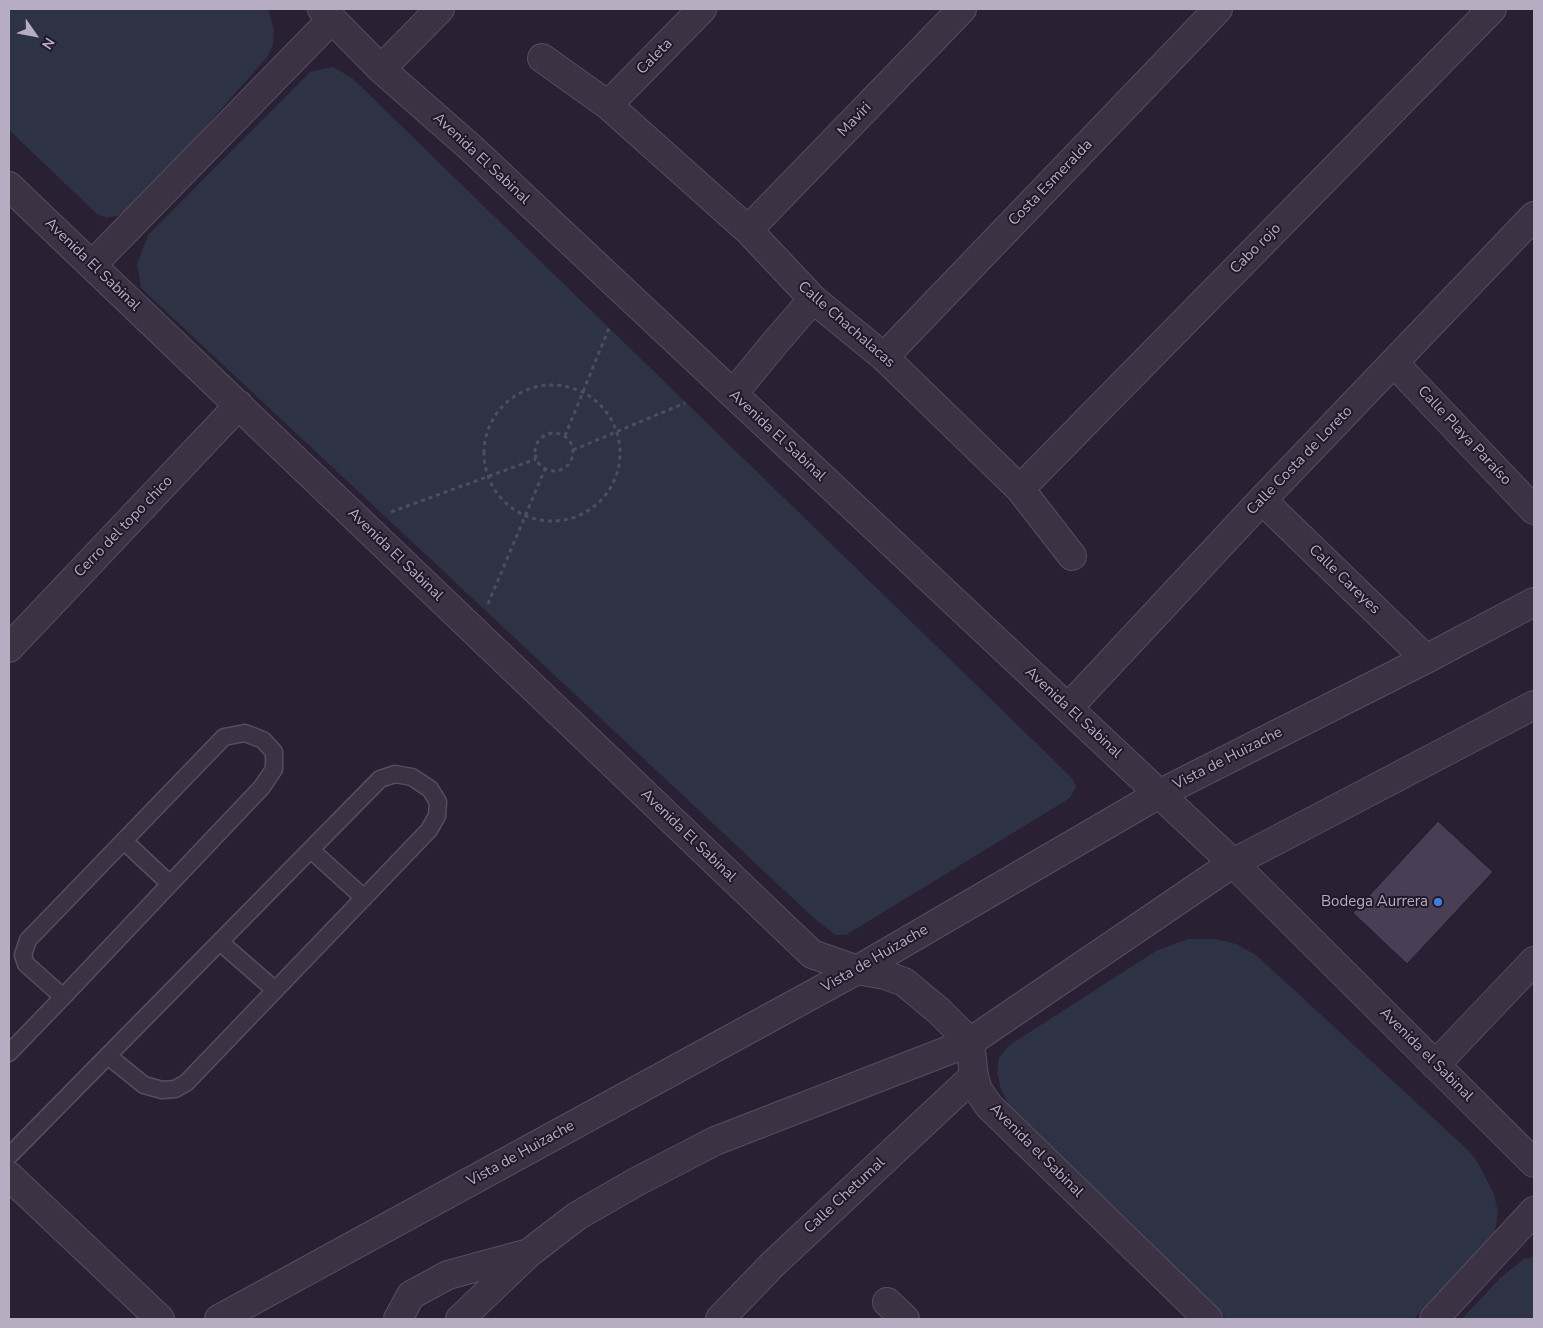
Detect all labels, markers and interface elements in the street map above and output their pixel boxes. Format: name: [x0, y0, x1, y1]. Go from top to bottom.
north arrow: [10, 10, 60, 60]
text: N: [37, 34, 59, 53]
street label: Caleta: [633, 35, 677, 79]
street label: Maviri: [834, 99, 876, 141]
street label: Avenida El Sabinal: [429, 109, 533, 209]
street label: Costa Esmeralda: [1005, 136, 1097, 230]
street label: Avenida El Sabinal: [40, 215, 144, 315]
street label: Cabo rojo: [1227, 220, 1285, 278]
street label: Calle Chachalacas: [794, 278, 898, 372]
street label: Calle Playa Paraíso: [1413, 383, 1515, 489]
street label: Avenida El Sabinal: [725, 386, 829, 486]
street label: Calle Costa de Loreto: [1243, 403, 1357, 519]
street label: Cerro del topo chico: [71, 473, 177, 581]
street label: Avenida El Sabinal: [343, 505, 447, 605]
street label: Calle Careyes: [1305, 542, 1383, 618]
street label: Avenida El Sabinal: [1021, 663, 1125, 763]
street label: Vista de Huizache: [1170, 724, 1286, 794]
street label: Avenida El Sabinal: [636, 786, 740, 886]
place label: Bodega Aurrera: [1321, 893, 1428, 911]
marker: Bodega Aurrera: [1432, 896, 1444, 908]
street label: Vista de Huizache: [818, 921, 932, 997]
street label: Avenida el Sabinal: [1375, 1004, 1477, 1106]
street label: Avenida el Sabinal: [985, 1100, 1087, 1202]
street label: Vista de Huizache: [464, 1117, 578, 1191]
street label: Calle Chetumal: [801, 1154, 889, 1238]

